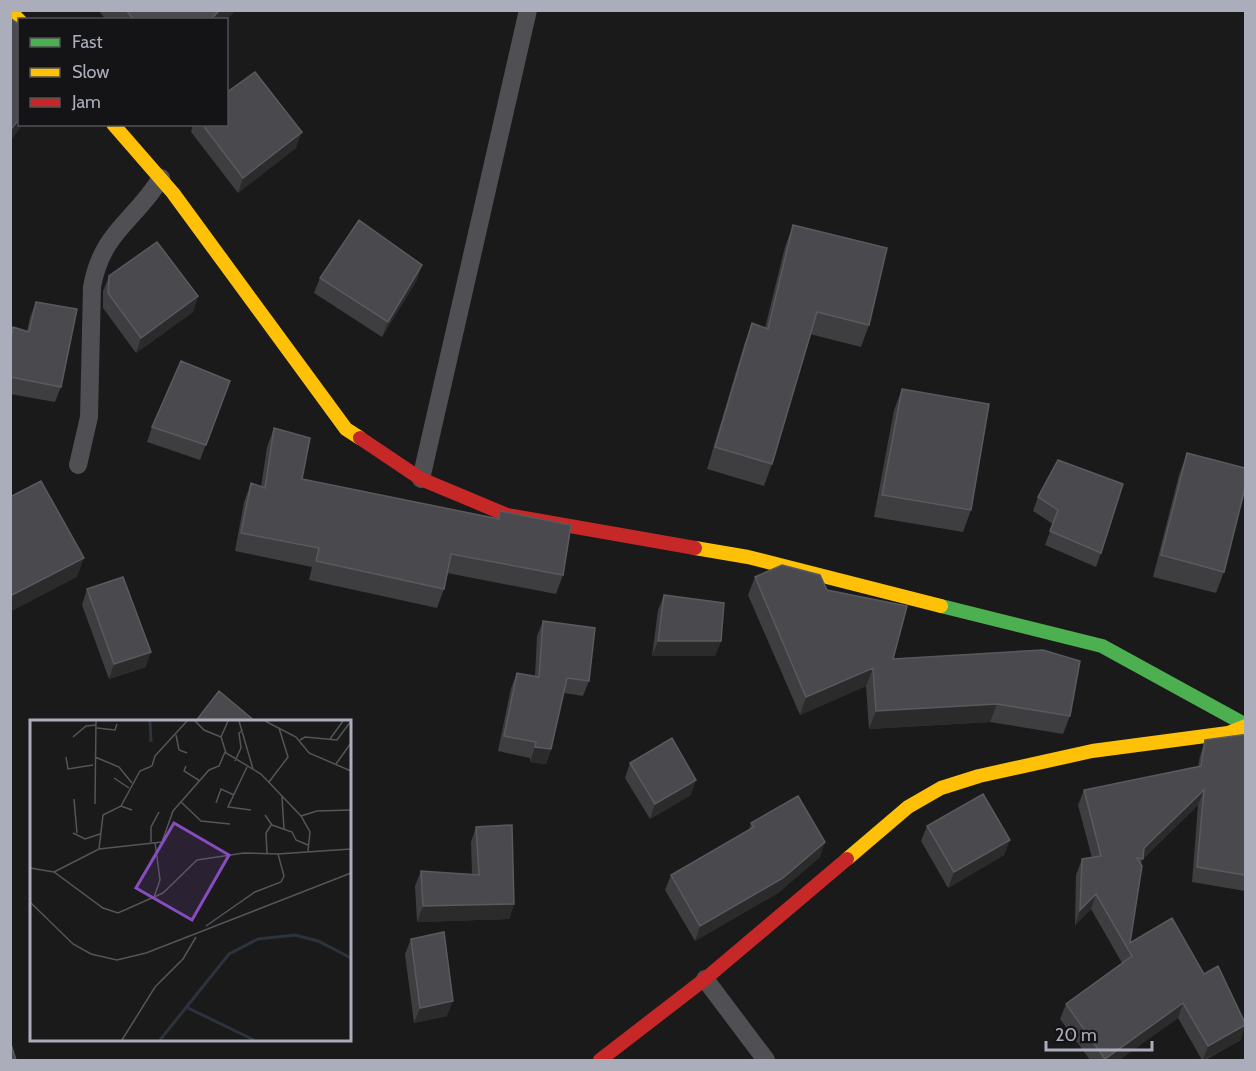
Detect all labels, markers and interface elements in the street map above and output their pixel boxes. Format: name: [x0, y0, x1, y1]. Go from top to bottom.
legend: [18, 18, 228, 126]
text: Fast: [72, 31, 103, 53]
text: Slow: [72, 61, 109, 83]
text: Jam: [71, 91, 101, 113]
inset map: [30, 720, 351, 1041]
scale bar: [1046, 1014, 1152, 1052]
text: 20 m: [1055, 1024, 1097, 1046]

